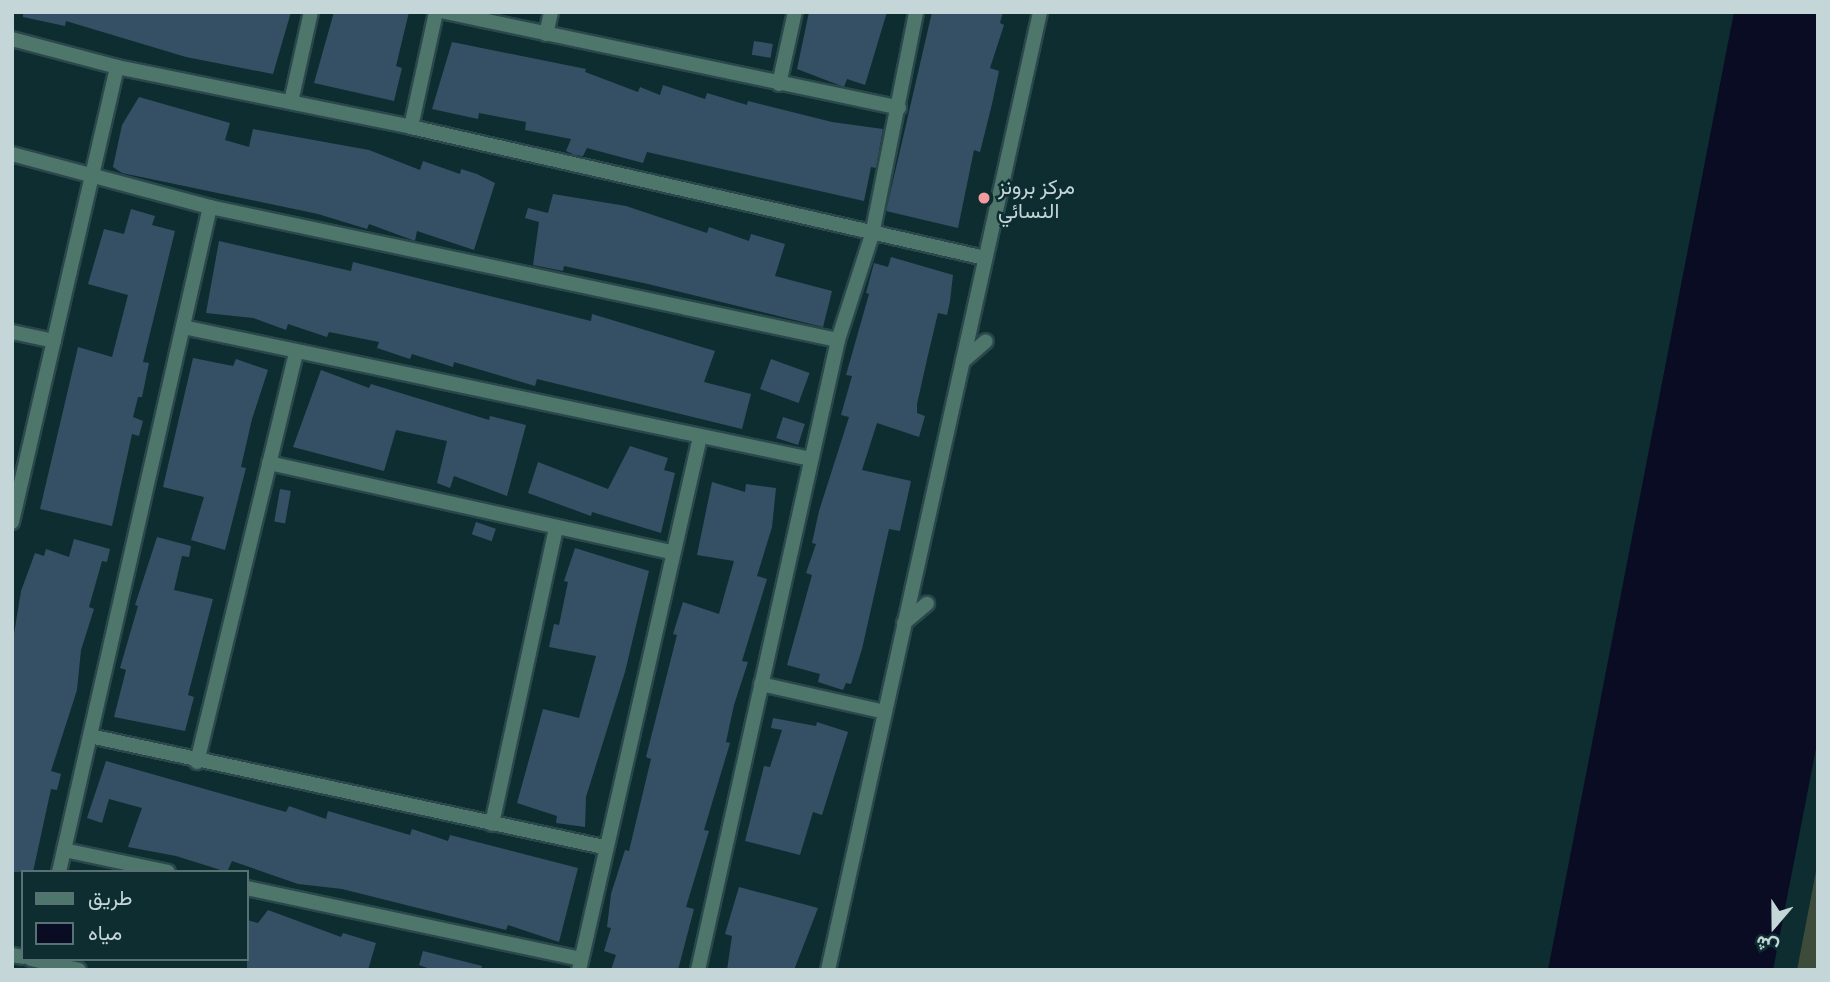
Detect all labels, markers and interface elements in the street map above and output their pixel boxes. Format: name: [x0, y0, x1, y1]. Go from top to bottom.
place label: مركز برونز النسائي: [998, 173, 1075, 223]
marker: مركز برونز النسائي: [976, 190, 992, 206]
legend: [21, 870, 248, 961]
text: طريق: [88, 881, 133, 913]
north arrow: [1739, 891, 1809, 961]
text: مياه: [88, 916, 122, 948]
text: ش: [1751, 929, 1782, 964]

